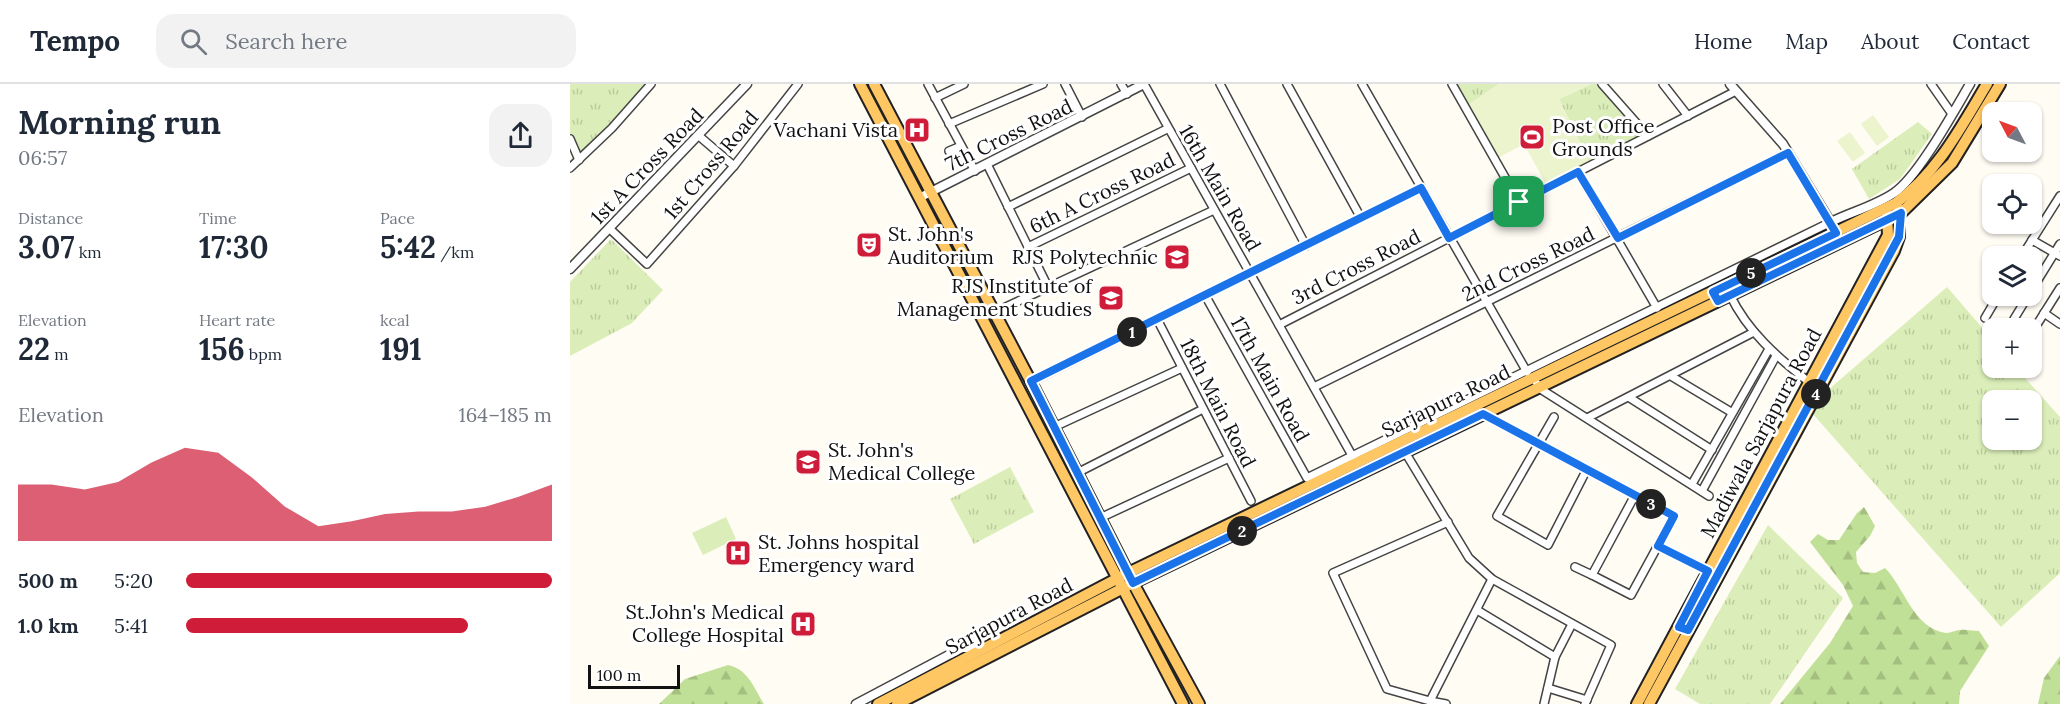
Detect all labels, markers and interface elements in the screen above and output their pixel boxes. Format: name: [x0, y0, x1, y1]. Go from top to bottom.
search box: [156, 14, 576, 68]
text: Tempo: [30, 23, 120, 59]
icon: search: [177, 25, 210, 58]
text: Search here: [225, 27, 347, 55]
text: Home: [1694, 28, 1752, 55]
text: Map: [1785, 28, 1828, 55]
text: About: [1861, 28, 1919, 55]
text: Contact: [1952, 28, 2030, 55]
street label: 7th Cross Road: [941, 93, 1077, 176]
text: Morning run: [18, 101, 221, 143]
street label: 1st A Cross Road: [585, 102, 708, 229]
north arrow: [1982, 102, 2042, 162]
map controls: [1982, 102, 2042, 450]
button: share: [489, 104, 552, 167]
street label: 1st Cross Road: [658, 105, 763, 224]
place label: Post Office Grounds: [1552, 113, 1655, 161]
hospital icon: Vachani Vista: [902, 115, 932, 145]
place label: Vachani Vista: [772, 117, 898, 142]
street label: 16th Main Road: [1174, 120, 1267, 255]
sports icon: Post Office Grounds: [1517, 122, 1547, 152]
text: 06:57: [18, 145, 67, 170]
street label: 6th A Cross Road: [1025, 147, 1179, 239]
button: locate: [1982, 174, 2042, 234]
pin: [1493, 176, 1544, 227]
icon: arrive: [1502, 185, 1535, 218]
text: Distance: [18, 208, 83, 228]
text: Time: [199, 208, 237, 228]
text: Pace: [380, 208, 415, 228]
place label: St. John's Auditorium: [887, 221, 994, 269]
street label: 2nd Cross Road: [1457, 221, 1598, 306]
street label: 3rd Cross Road: [1287, 223, 1424, 310]
text: 3.07: [18, 228, 75, 266]
text: 17:30: [199, 228, 269, 266]
text: 5:42: [380, 228, 436, 266]
theatre icon: St. John's Auditorium: [854, 230, 884, 260]
text: km: [75, 242, 102, 262]
text: /km: [436, 242, 474, 262]
school or university icon: RJS Polytechnic: [1162, 242, 1192, 272]
place label: RJS Polytechnic: [1012, 244, 1158, 269]
button: layers: [1982, 246, 2042, 306]
pin: 5: [1736, 258, 1766, 288]
text: 5: [1747, 263, 1755, 283]
place label: RJS Institute of Management Studies: [897, 273, 1093, 321]
school or university icon: RJS Institute of Management Studies: [1096, 283, 1126, 313]
text: Elevation: [18, 310, 87, 330]
text: Heart rate: [199, 310, 275, 330]
text: kcal: [380, 310, 410, 330]
street label: 17th Main Road: [1226, 312, 1315, 446]
pin: 1: [1117, 317, 1147, 347]
button: +: [1982, 318, 2042, 378]
text: 1: [1129, 322, 1135, 342]
street label: Madiwala Sarjapura Road: [1695, 324, 1826, 542]
text: 22: [18, 330, 50, 368]
text: 156: [199, 330, 245, 368]
text: 191: [380, 330, 422, 368]
street label: 18th Main Road: [1175, 334, 1262, 472]
text: m: [50, 344, 69, 364]
text: bpm: [245, 344, 282, 364]
street label: Sarjapura Road: [1377, 359, 1514, 443]
pin: 4: [1801, 379, 1831, 409]
text: 4: [1812, 384, 1820, 404]
button: −: [1982, 390, 2042, 450]
text: Elevation: [18, 402, 104, 427]
text: 164–185 m: [458, 402, 552, 427]
place label: St. John's Medical College: [828, 437, 976, 485]
school or university icon: St. John's Medical College: [793, 447, 823, 477]
pin: 3: [1636, 489, 1666, 519]
text: 3: [1647, 494, 1655, 514]
pin: 2: [1227, 516, 1257, 546]
text: 2: [1238, 521, 1246, 541]
place label: St. Johns hospital Emergency ward: [758, 529, 919, 577]
hospital icon: St. Johns hospital Emergency ward: [723, 538, 753, 568]
text: 500 m: [18, 568, 78, 593]
text: 5:20: [114, 568, 153, 593]
street label: Sarjapura Road: [941, 572, 1077, 660]
place label: St.John's Medical College Hospital: [626, 599, 784, 647]
hospital icon: St.John's Medical College Hospital: [788, 609, 818, 639]
text: 1.0 km: [18, 613, 79, 638]
text: 5:41: [114, 613, 148, 638]
scale bar: [588, 662, 680, 690]
text: 100 m: [597, 665, 641, 685]

